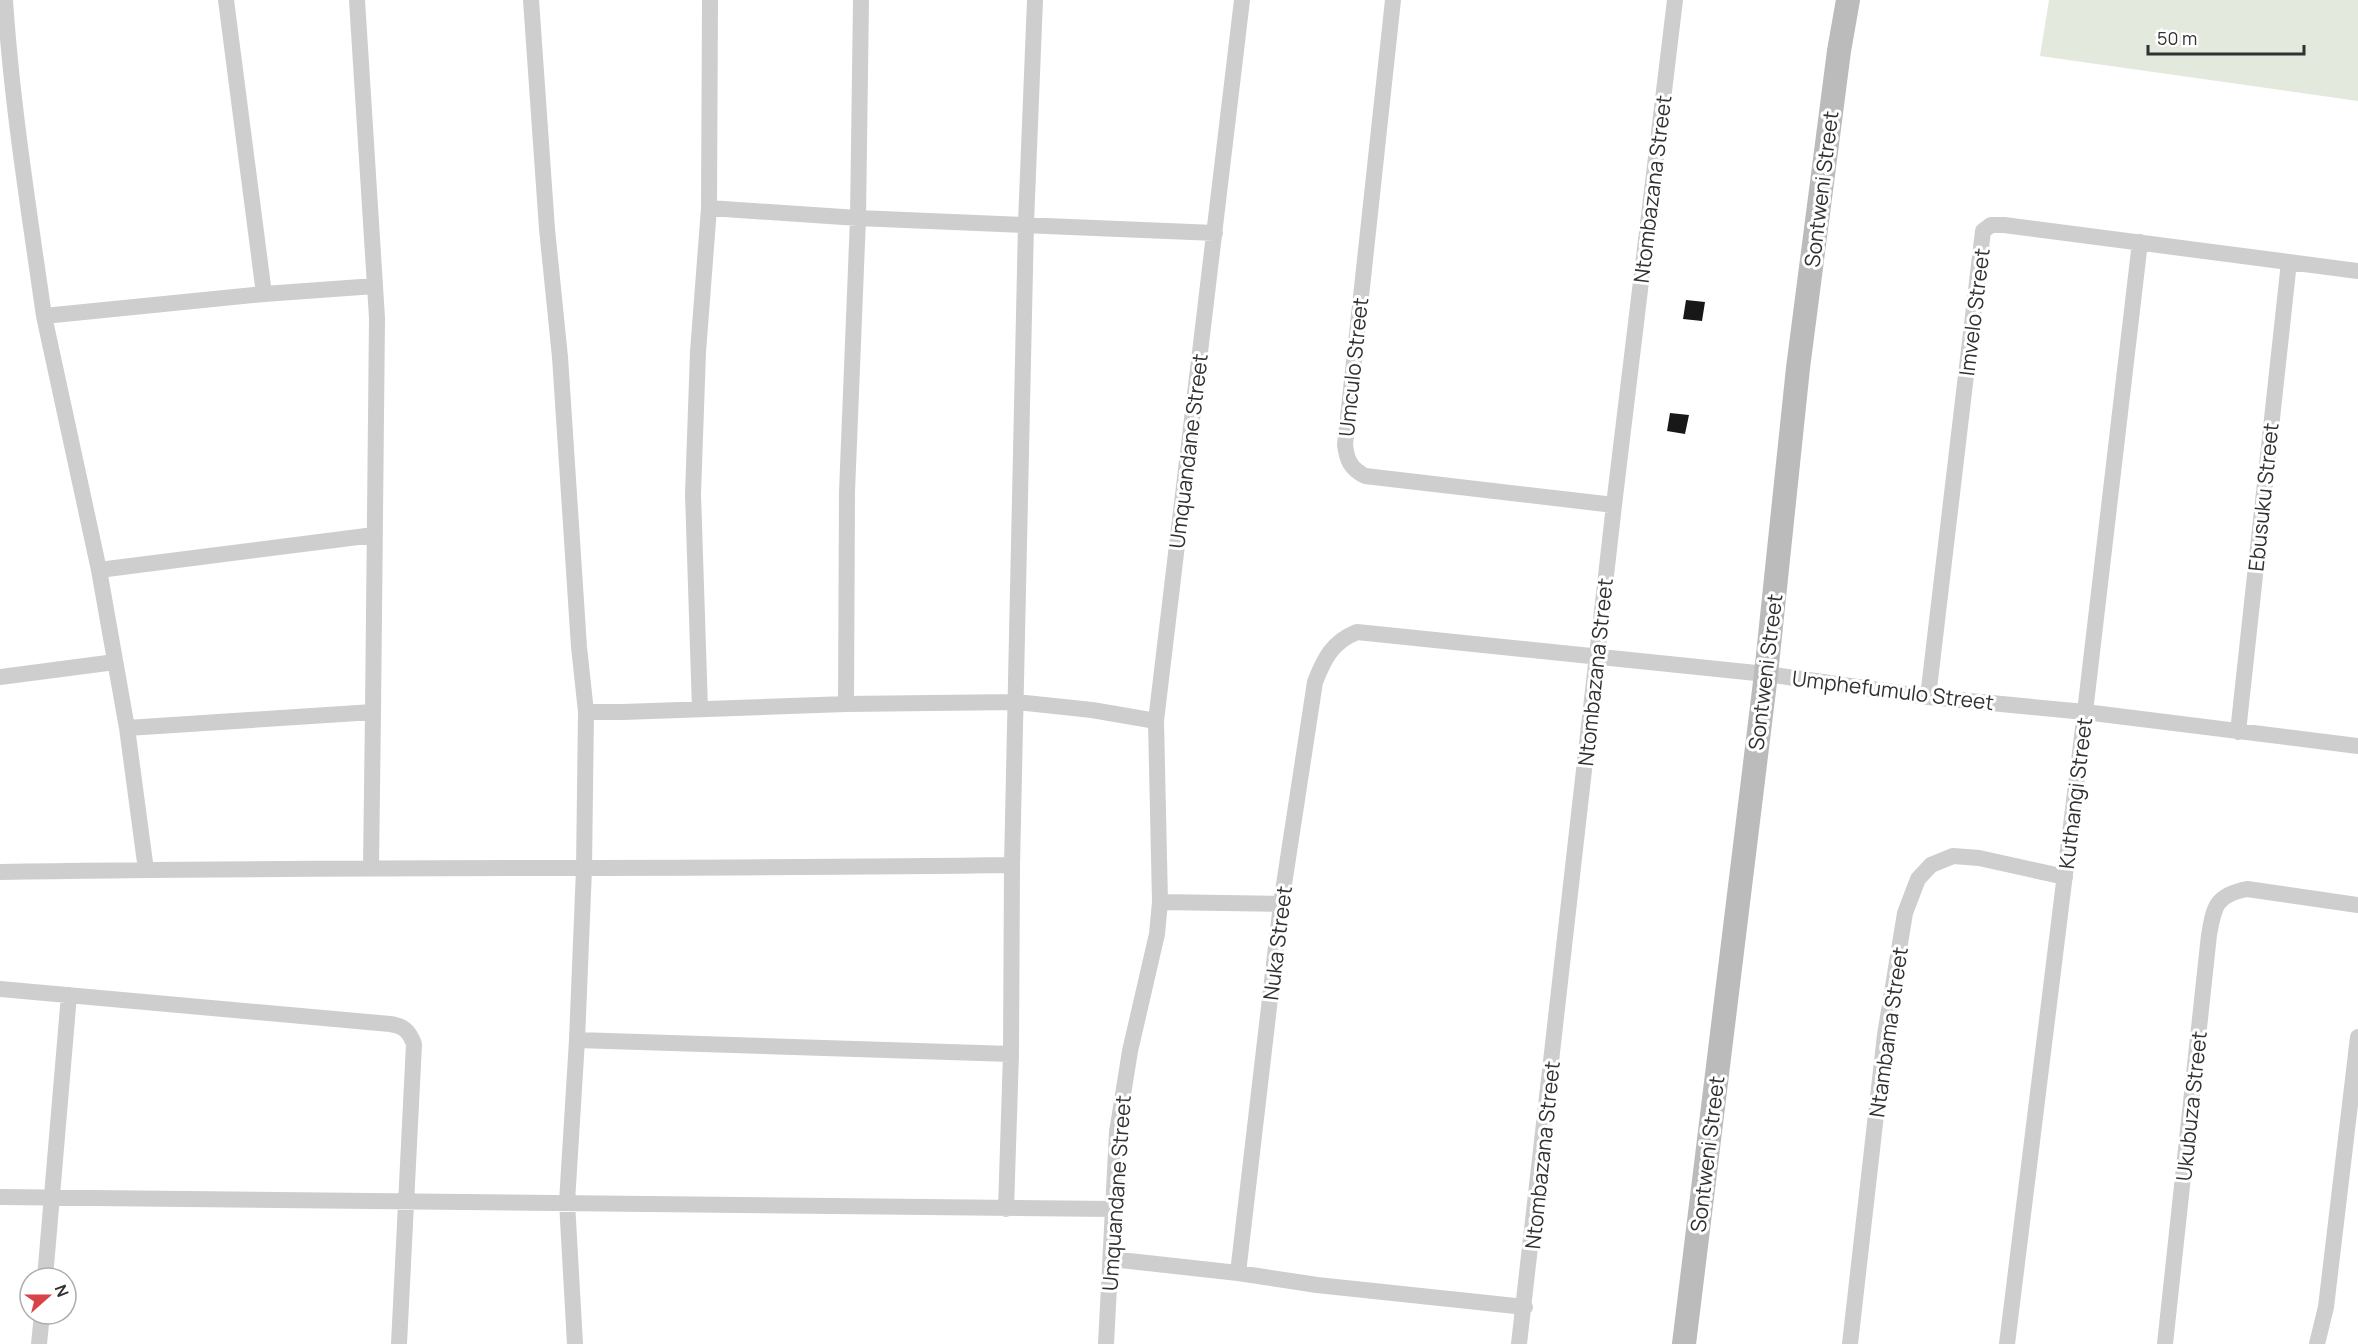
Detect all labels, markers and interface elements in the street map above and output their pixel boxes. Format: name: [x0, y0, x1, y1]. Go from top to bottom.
scale bar: [2148, 18, 2304, 56]
text: 50 m: [2157, 26, 2197, 50]
street label: Ntombazana Street: [1627, 94, 1677, 284]
street label: Sontweni Street: [1798, 109, 1844, 269]
street label: Imvelo Street: [1952, 247, 1996, 377]
street label: Umculo Street: [1332, 296, 1374, 438]
street label: Umquandane Street: [1162, 352, 1214, 550]
street label: Ebusuku Street: [2241, 421, 2285, 573]
street label: Ntombazana Street: [1571, 577, 1619, 767]
street label: Sontweni Street: [1742, 592, 1788, 752]
street label: Umphefumulo Street: [1790, 664, 1996, 716]
street label: Kuthangi Street: [2052, 716, 2098, 870]
street label: Nuka Street: [1256, 884, 1298, 1002]
street label: Ntambama Street: [1862, 945, 1914, 1119]
street label: Ukubuza Street: [2169, 1030, 2213, 1182]
street label: Ntombazana Street: [1518, 1060, 1566, 1250]
street label: Sontweni Street: [1684, 1074, 1730, 1234]
street label: Umquandane Street: [1095, 1094, 1137, 1292]
north arrow: [18, 1266, 78, 1326]
text: N: [50, 1281, 74, 1300]

